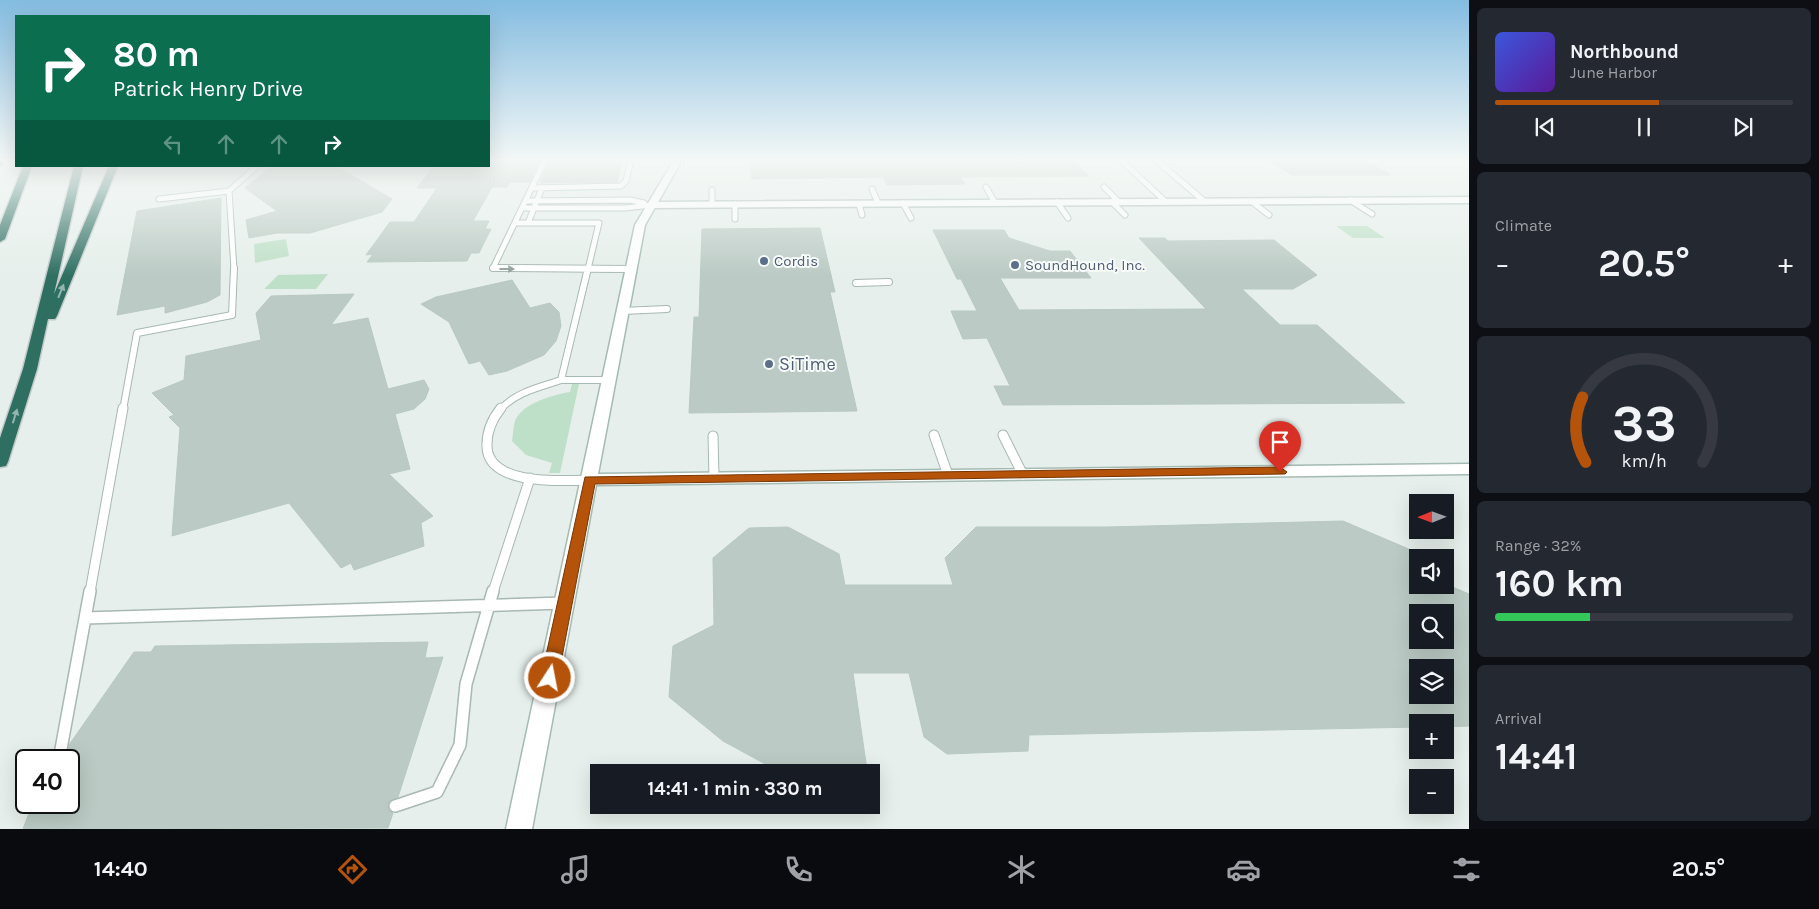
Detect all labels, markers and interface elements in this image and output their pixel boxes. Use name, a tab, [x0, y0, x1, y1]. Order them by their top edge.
text: 80 m	[113, 34, 200, 75]
icon: right	[30, 35, 95, 100]
text: Northbound	[1570, 41, 1679, 63]
text: June Harbor	[1570, 63, 1657, 82]
text: Patrick Henry Drive	[113, 76, 303, 102]
icon: previous	[1531, 113, 1559, 141]
icon: pause	[1630, 113, 1658, 141]
icon: next	[1729, 113, 1757, 141]
icon: left	[159, 130, 187, 158]
icon: ahead	[212, 130, 240, 158]
icon: ahead	[265, 130, 293, 158]
icon: right	[318, 130, 346, 158]
text: Climate	[1495, 216, 1552, 235]
text: 20.5°	[1598, 241, 1690, 286]
text: −	[1495, 247, 1510, 280]
text: +	[1778, 247, 1793, 280]
place label: Cordis	[774, 252, 818, 270]
marker: Cordis	[758, 255, 770, 267]
place label: SoundHound, Inc.	[1025, 256, 1145, 274]
marker: SoundHound, Inc.	[1009, 259, 1021, 271]
one-way arrow	[499, 265, 515, 273]
one-way arrow	[57, 283, 65, 298]
place label: SiTime	[779, 353, 836, 375]
marker: SiTime	[763, 358, 775, 370]
text: 33	[1612, 393, 1676, 454]
one-way arrow	[11, 408, 19, 423]
pin	[1259, 421, 1301, 472]
icon: arrive	[1266, 428, 1294, 456]
text: km/h	[1621, 451, 1667, 472]
north arrow	[1409, 494, 1454, 539]
map controls	[1409, 494, 1454, 814]
text: Range · 32%	[1495, 536, 1581, 555]
button: sound	[1409, 549, 1454, 594]
text: 160 km	[1495, 561, 1624, 606]
button: search	[1409, 604, 1454, 649]
position arrow	[523, 651, 575, 703]
button: layers	[1409, 659, 1454, 704]
text: Arrival	[1495, 709, 1542, 728]
button: +	[1409, 714, 1454, 759]
text: 14:41	[1495, 734, 1578, 779]
speed limit sign: 40	[15, 749, 80, 814]
button: −	[1409, 769, 1454, 814]
text: 14:41 · 1 min · 330 m	[648, 778, 822, 800]
icon: directions	[335, 852, 370, 887]
icon: music	[558, 852, 593, 887]
icon: phone	[781, 852, 816, 887]
icon: climate	[1004, 852, 1039, 887]
icon: car	[1226, 852, 1261, 887]
icon: filters	[1449, 852, 1484, 887]
text: 14:40	[94, 856, 148, 882]
text: 20.5°	[1672, 856, 1725, 882]

